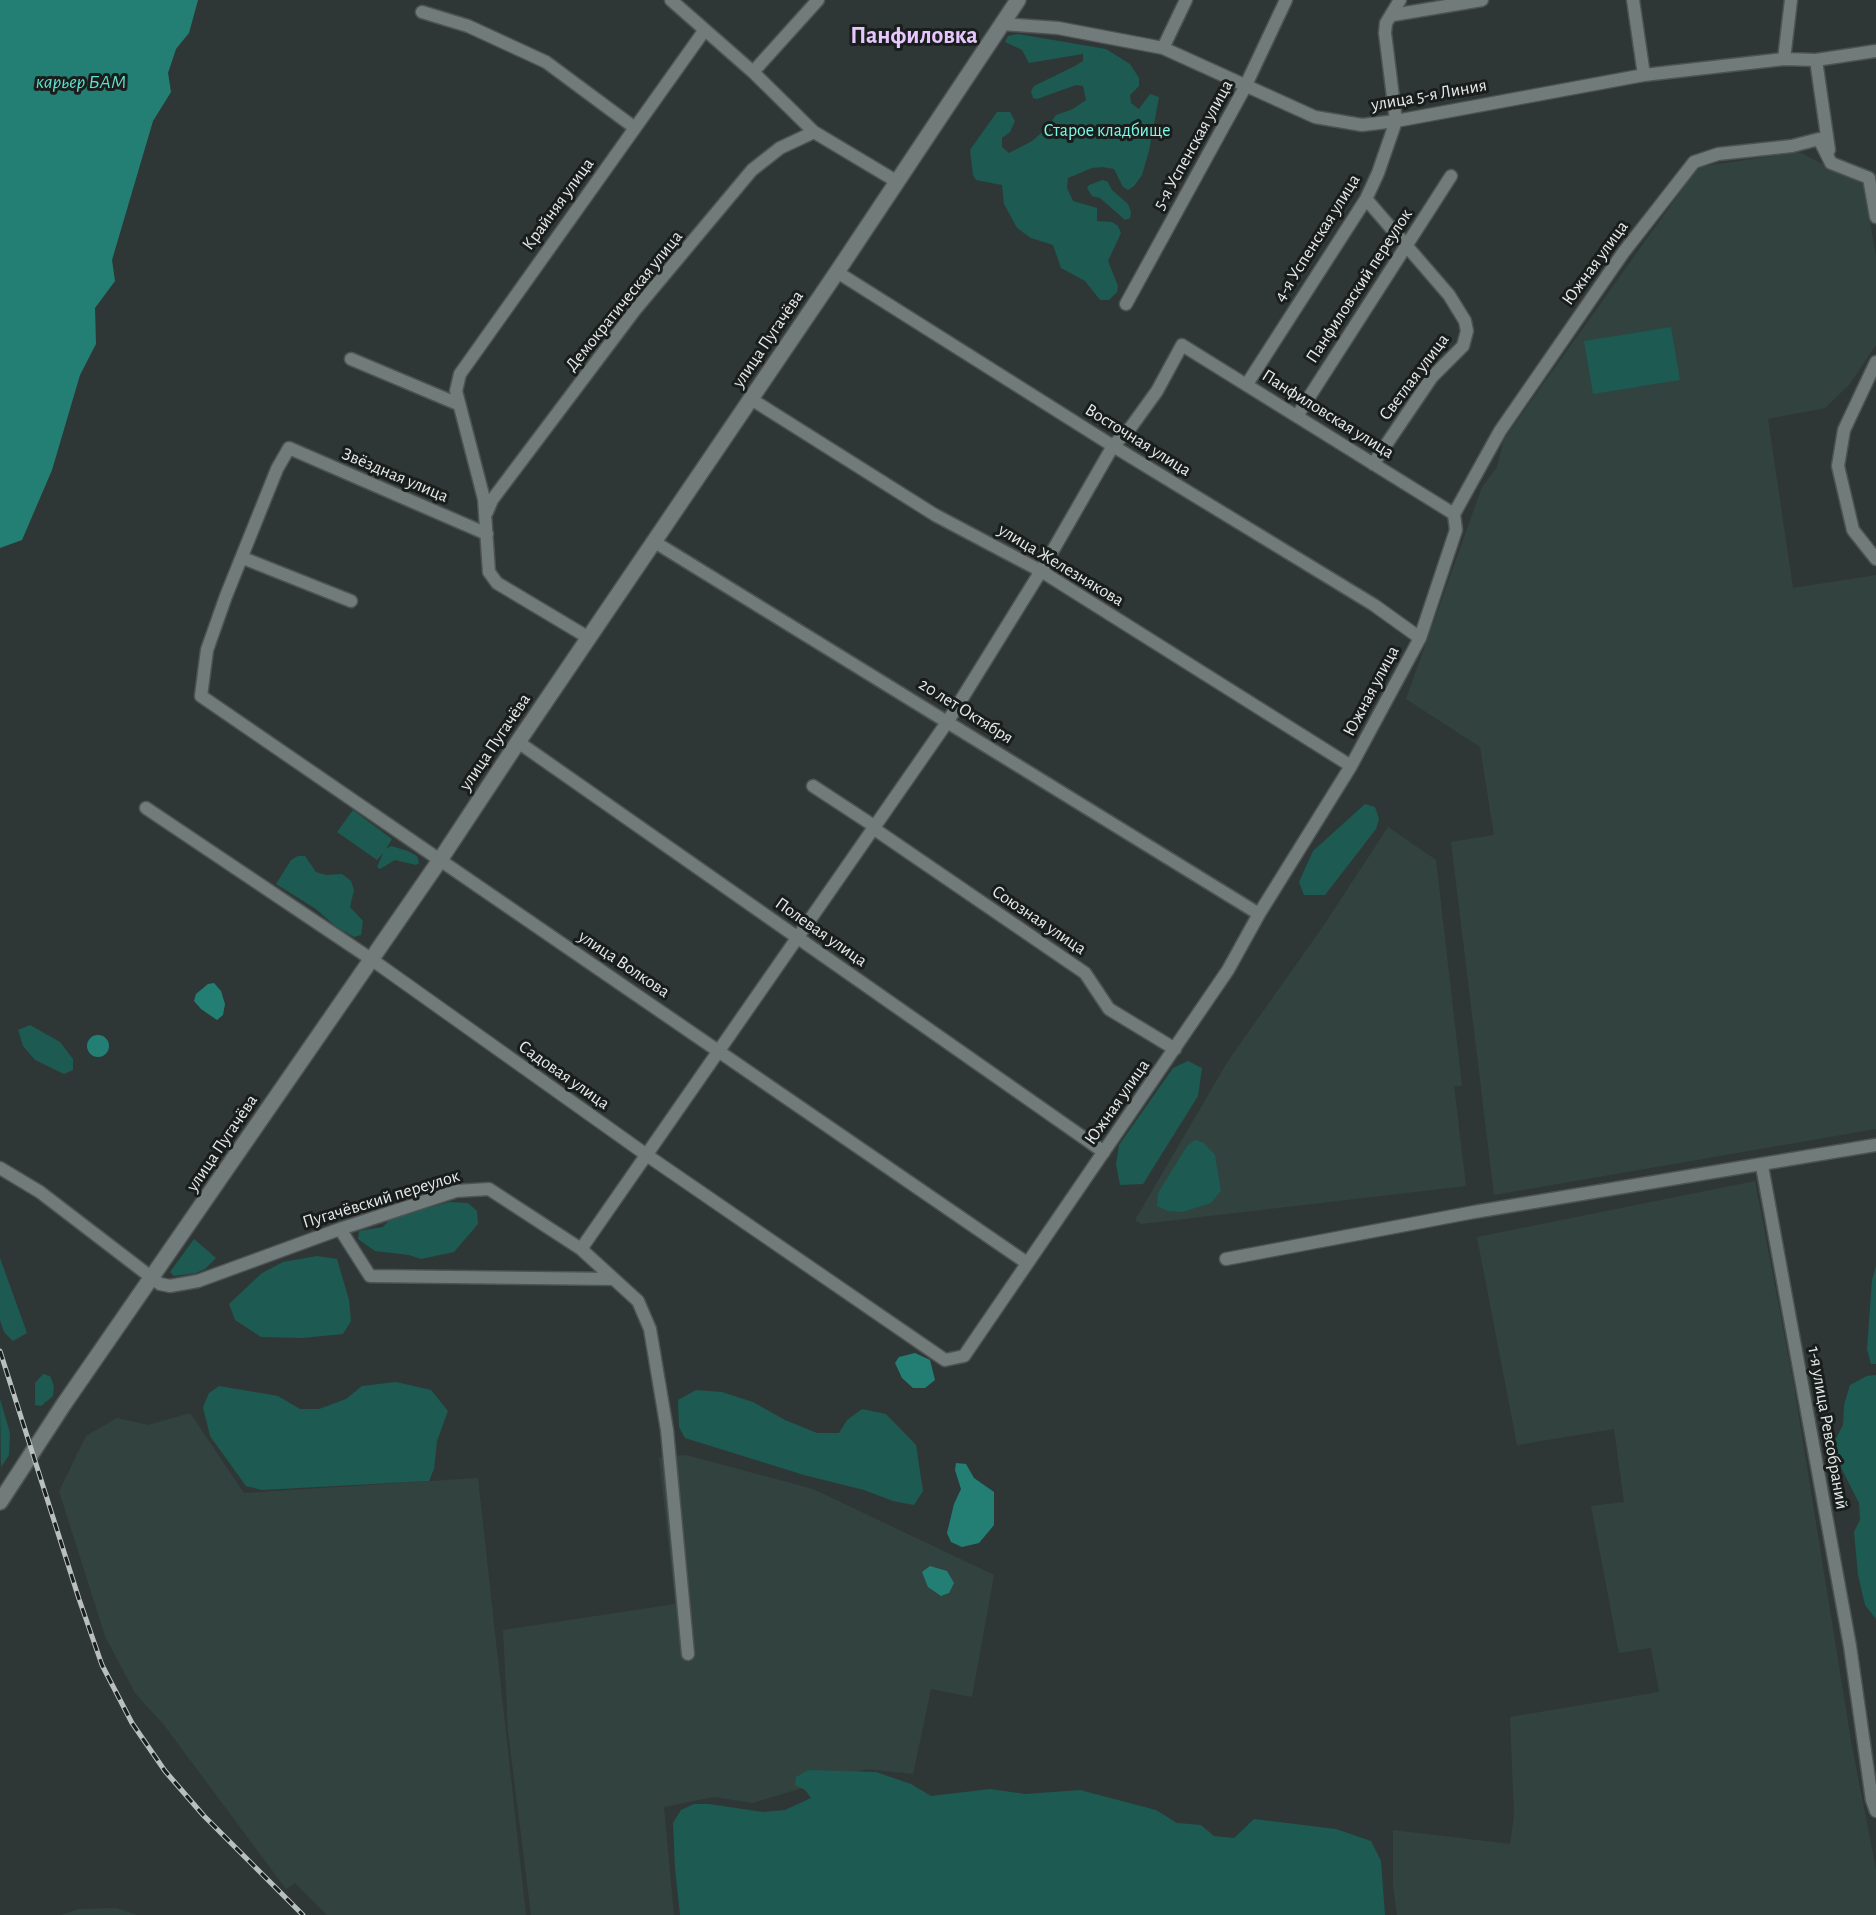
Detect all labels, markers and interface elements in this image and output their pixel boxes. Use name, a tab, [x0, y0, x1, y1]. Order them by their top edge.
district label: Панфиловка	[850, 22, 978, 50]
water label: карьер БАМ	[36, 70, 126, 94]
street label: улица 5-я Линия	[1369, 74, 1489, 116]
street label: 5-я Успенская улица	[1148, 76, 1238, 214]
park label: Старое кладбище	[1044, 120, 1170, 142]
street label: Крайняя улица	[517, 154, 599, 254]
street label: 4-я Успенская улица	[1269, 170, 1365, 306]
street label: Панфиловский переулок	[1301, 205, 1417, 367]
street label: Южная улица	[1557, 216, 1633, 310]
street label: Демократическая улица	[561, 226, 687, 376]
street label: улица Пугачёва	[728, 286, 808, 392]
street label: Светлая улица	[1374, 329, 1454, 425]
street label: Панфиловская улица	[1258, 365, 1398, 463]
street label: Восточная улица	[1081, 399, 1195, 481]
street label: Звёздная улица	[338, 443, 452, 507]
street label: улица Железнякова	[994, 519, 1128, 611]
street label: Южная улица	[1338, 642, 1404, 740]
street label: 20 лет Октября	[915, 673, 1017, 749]
street label: улица Пугачёва	[455, 689, 535, 795]
street label: Союзная улица	[988, 880, 1090, 960]
street label: Полевая улица	[771, 892, 871, 972]
street label: улица Волкова	[574, 926, 674, 1002]
street label: Садовая улица	[514, 1036, 614, 1114]
street label: Южная улица	[1080, 1055, 1154, 1149]
street label: улица Пугачёва	[182, 1090, 262, 1196]
street label: Пугачёвский переулок	[300, 1165, 462, 1233]
street label: 1-я улица Ревсобраний	[1803, 1345, 1853, 1511]

